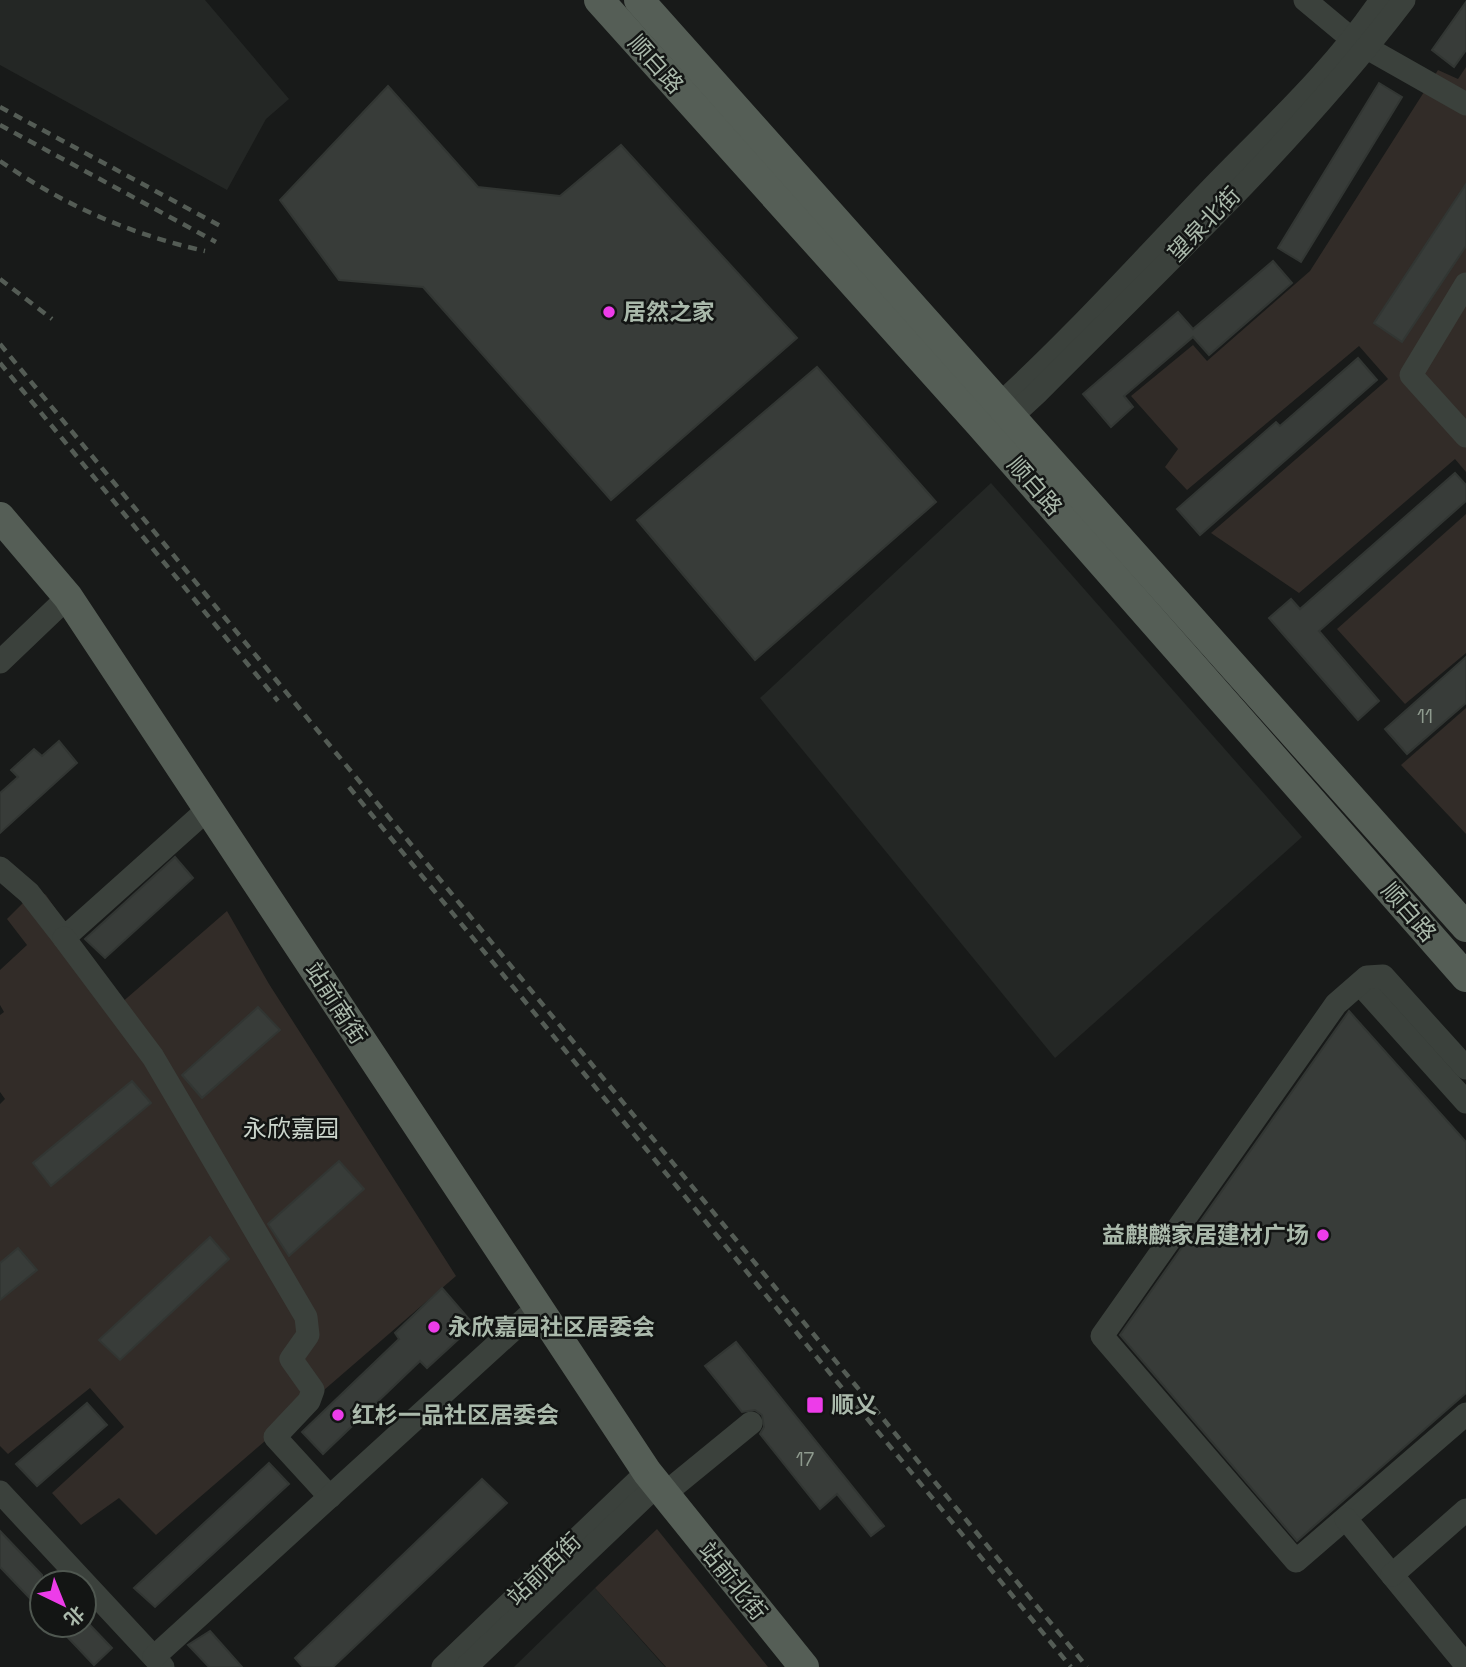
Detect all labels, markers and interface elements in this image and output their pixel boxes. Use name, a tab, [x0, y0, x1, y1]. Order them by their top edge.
street label: 顺白路	[622, 28, 690, 100]
street label: 望泉北街	[1161, 180, 1247, 268]
place label: 居然之家	[623, 297, 715, 327]
marker: 居然之家	[601, 304, 617, 320]
street label: 顺白路	[1001, 450, 1069, 522]
house number: 11	[1417, 704, 1433, 729]
street label: 顺白路	[1375, 876, 1443, 948]
street label: 站前南街	[298, 956, 374, 1050]
district label: 永欣嘉园	[243, 1113, 339, 1144]
place label: 益麒麟家居建材广场	[1102, 1220, 1309, 1250]
marker: 益麒麟家居建材广场	[1315, 1227, 1331, 1243]
place label: 永欣嘉园社区居委会	[448, 1312, 655, 1342]
marker: 永欣嘉园社区居委会	[426, 1319, 442, 1335]
place label: 顺义	[831, 1390, 877, 1420]
marker: 顺义	[805, 1395, 825, 1415]
place label: 红杉一品社区居委会	[352, 1400, 559, 1430]
marker: 红杉一品社区居委会	[330, 1407, 346, 1423]
house number: 17	[796, 1447, 815, 1472]
street label: 站前西街	[500, 1526, 588, 1612]
street label: 站前北街	[692, 1536, 774, 1626]
north arrow	[28, 1569, 98, 1639]
text: 北	[59, 1600, 90, 1632]

